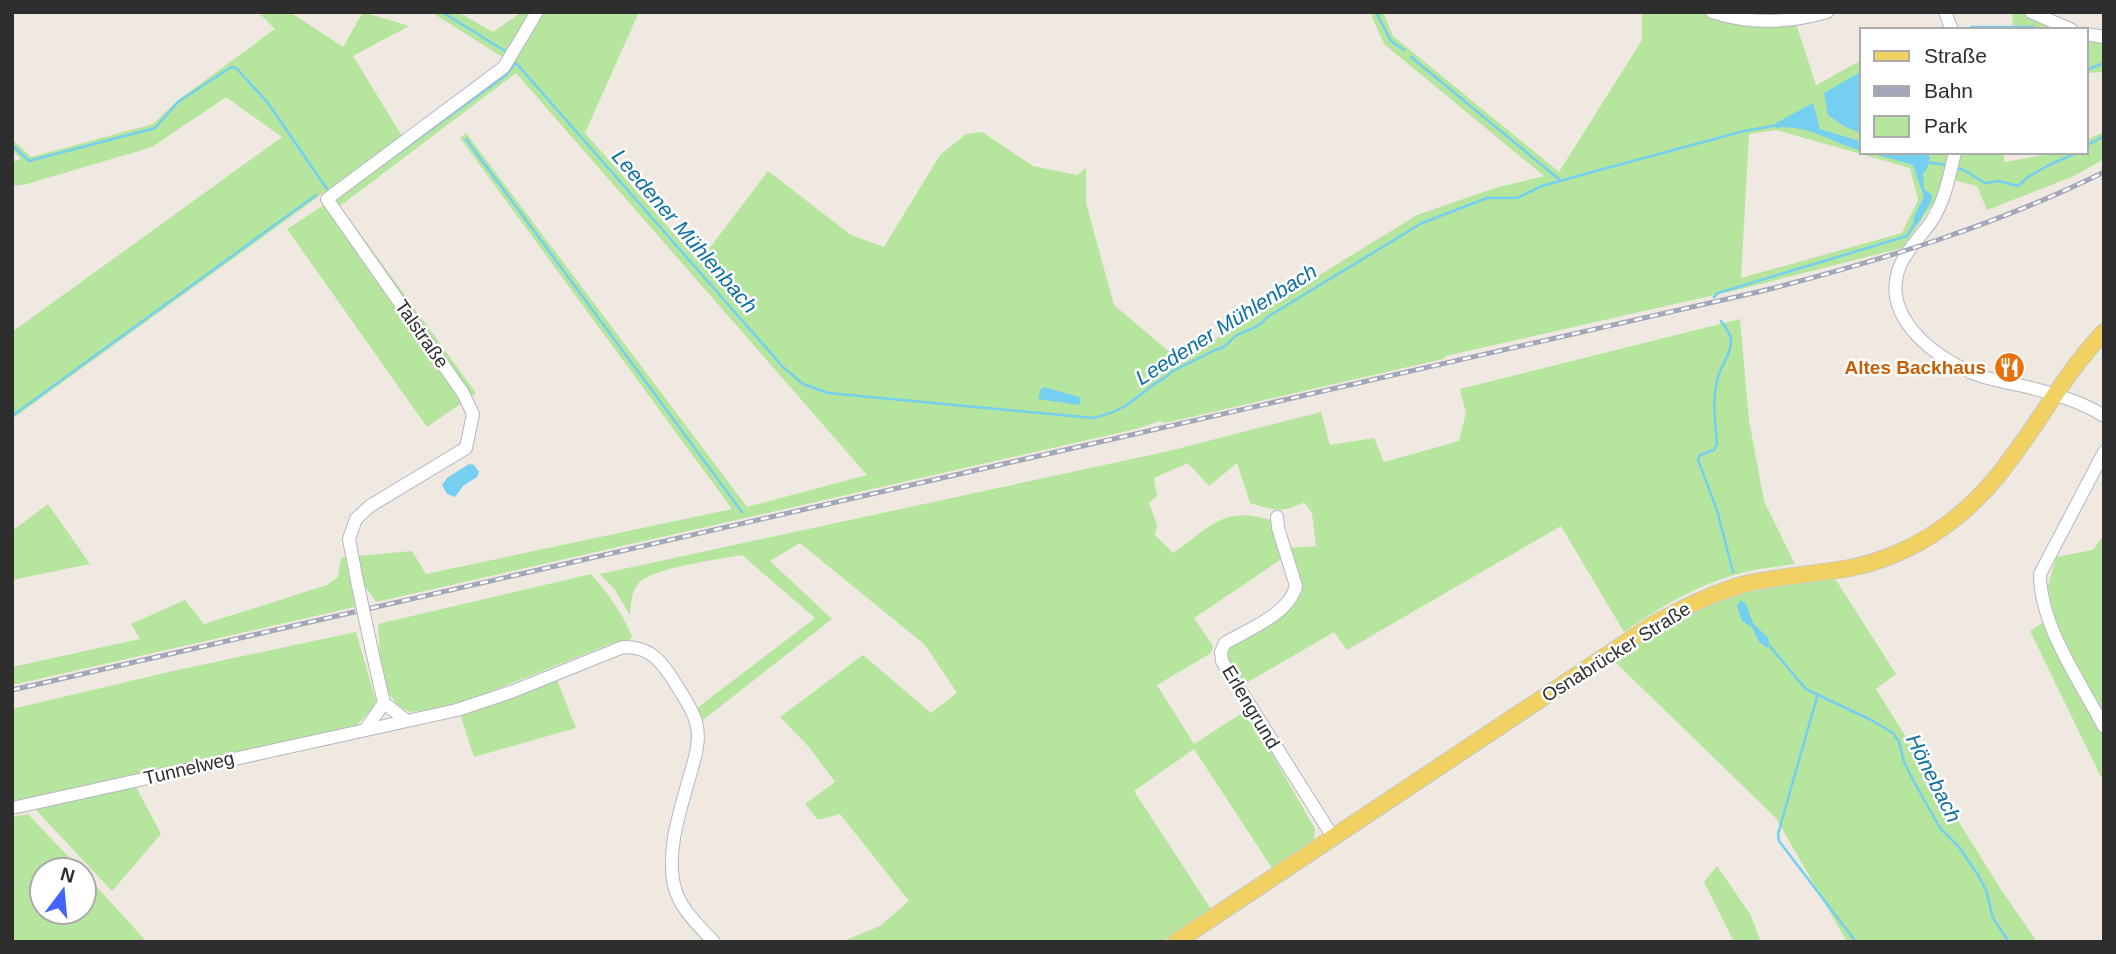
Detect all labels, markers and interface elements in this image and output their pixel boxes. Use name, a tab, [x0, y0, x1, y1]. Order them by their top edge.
legend	[1860, 28, 2088, 154]
text: Straße	[1924, 44, 1987, 67]
text: Bahn	[1924, 79, 1973, 102]
text: Park	[1924, 114, 1968, 137]
water label: Leedener Mühlenbach	[608, 145, 762, 317]
water label: Leedener Mühlenbach	[1131, 259, 1321, 389]
street label: Talstraße	[391, 296, 453, 372]
restaurant icon: Altes Backhaus	[1992, 350, 2026, 384]
place label: Altes Backhaus	[1844, 357, 1986, 378]
street label: Osnabrücker Straße	[1538, 598, 1694, 706]
street label: Erlengrund	[1218, 662, 1284, 752]
water label: Hönebach	[1902, 730, 1966, 826]
street label: Tunnelweg	[142, 747, 236, 789]
north arrow	[28, 856, 98, 926]
text: N	[58, 863, 77, 887]

